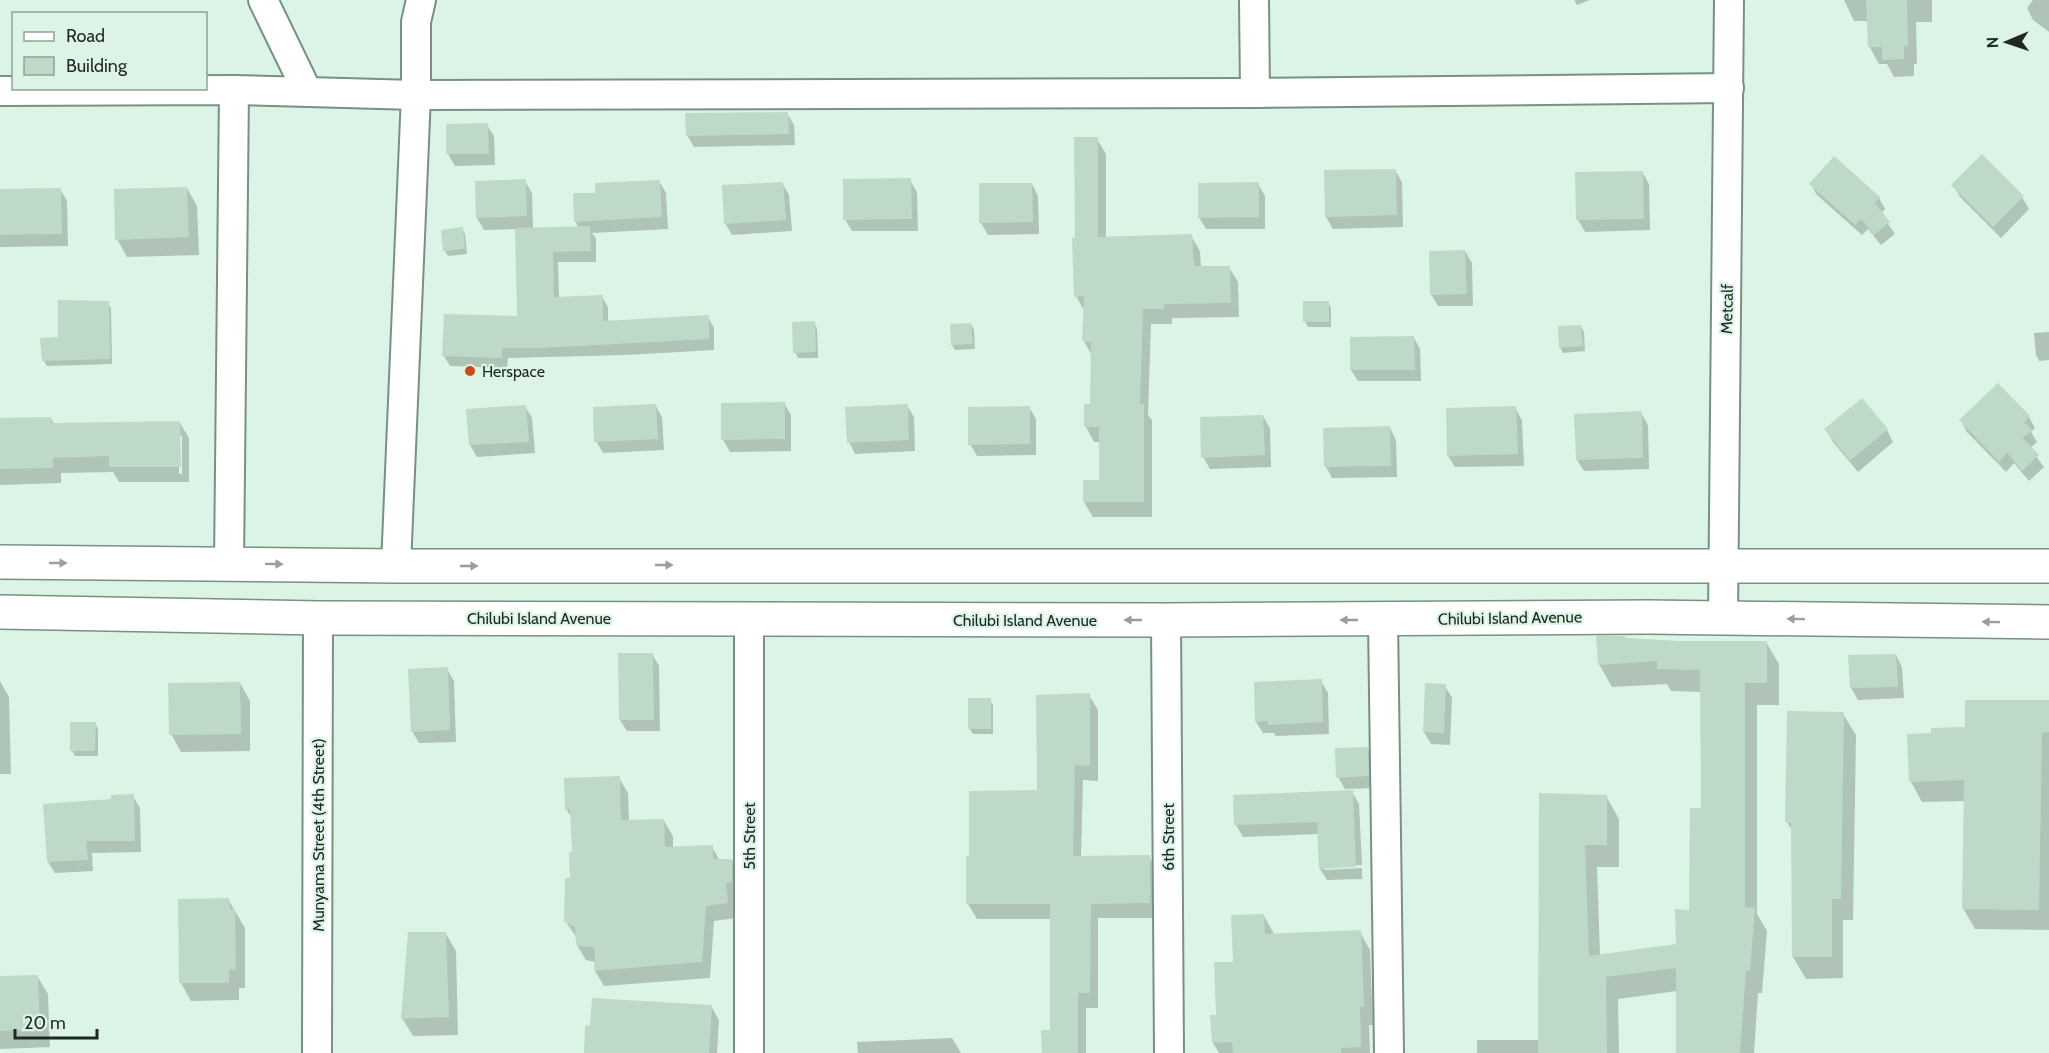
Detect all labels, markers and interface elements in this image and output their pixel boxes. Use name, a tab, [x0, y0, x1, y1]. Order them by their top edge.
legend	[12, 12, 207, 90]
north arrow	[1977, 12, 2037, 72]
text: Road	[66, 25, 105, 47]
text: N	[1983, 37, 2002, 48]
text: Building	[66, 55, 128, 77]
street label: Metcalf	[1717, 283, 1737, 334]
place label: Herspace	[482, 362, 545, 381]
marker: Herspace	[463, 364, 477, 378]
one-way arrow	[49, 558, 68, 568]
one-way arrow	[265, 559, 284, 569]
one-way arrow	[655, 560, 674, 570]
one-way arrow	[460, 561, 479, 571]
street label: Chilubi Island Avenue	[1438, 607, 1582, 629]
street label: Chilubi Island Avenue	[467, 609, 611, 628]
street label: Chilubi Island Avenue	[953, 611, 1097, 630]
one-way arrow	[1786, 614, 1805, 623]
one-way arrow	[1123, 615, 1142, 625]
one-way arrow	[1339, 615, 1358, 625]
one-way arrow	[1981, 617, 2000, 626]
street label: Munyama Street (4th Street)	[309, 738, 328, 932]
street label: 5th Street	[740, 802, 759, 870]
street label: 6th Street	[1159, 802, 1178, 871]
scale bar	[15, 1002, 98, 1040]
text: 20 m	[24, 1012, 66, 1034]

